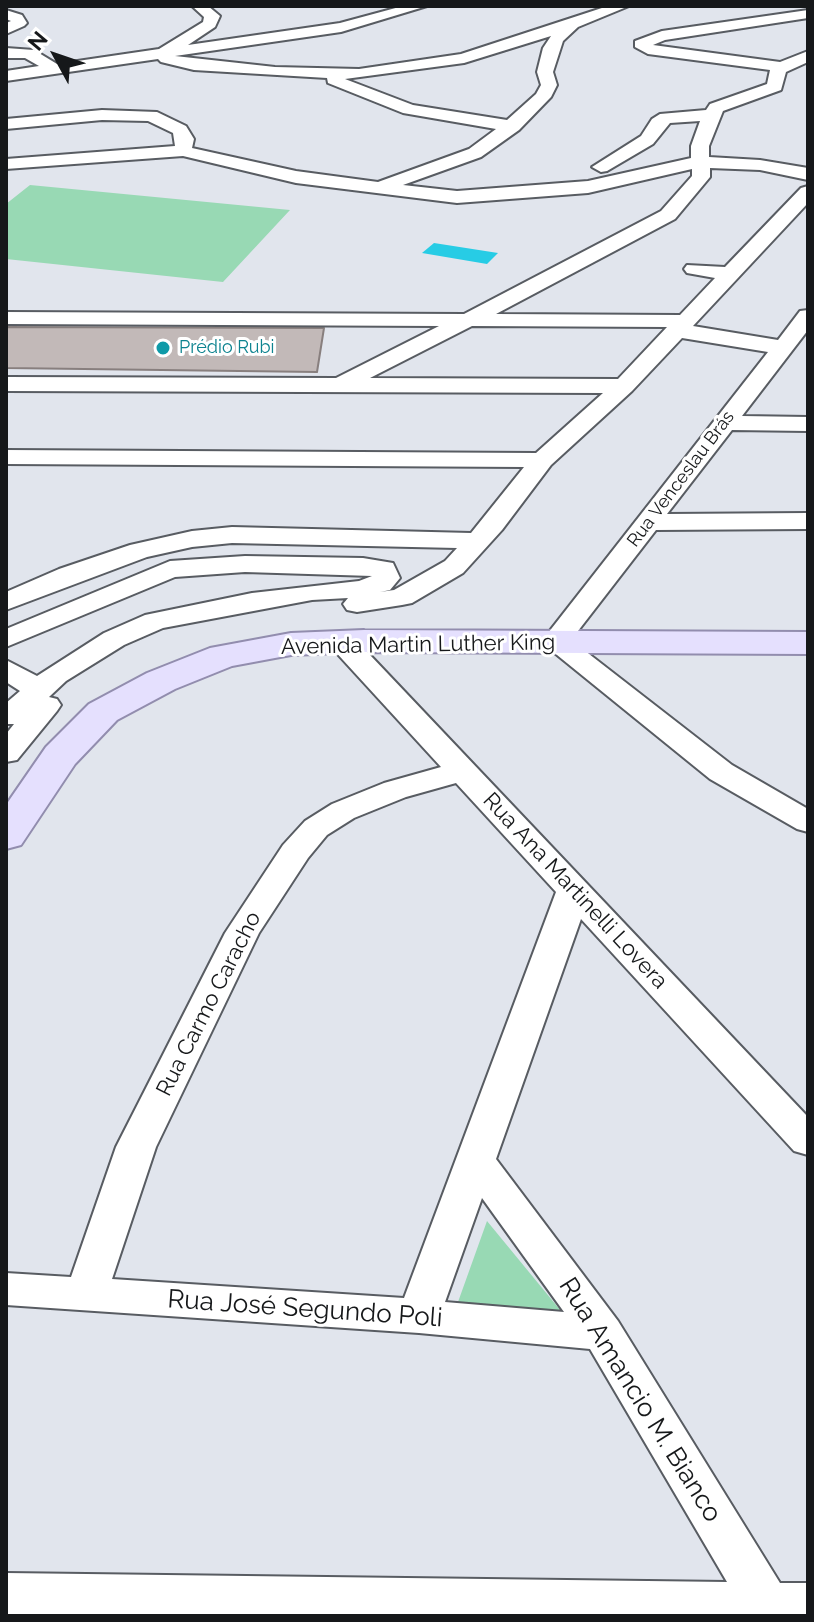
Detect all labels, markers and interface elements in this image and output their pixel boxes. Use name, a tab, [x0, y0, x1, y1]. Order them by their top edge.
north arrow	[16, 16, 96, 96]
text: N	[22, 26, 53, 55]
place label: Prédio Rubi	[179, 337, 275, 359]
marker: Prédio Rubi	[154, 339, 172, 357]
street label: Rua Venceslau Brás	[623, 407, 739, 551]
street label: Avenida Martin Luther King	[281, 629, 555, 661]
street label: Rua Ana Martinelli Lovera	[477, 787, 673, 995]
street label: Rua Carmo Caracho	[151, 907, 267, 1101]
street label: Rua Amancio M. Bianco	[552, 1272, 728, 1528]
street label: Rua José Segundo Poli	[167, 1284, 443, 1334]

